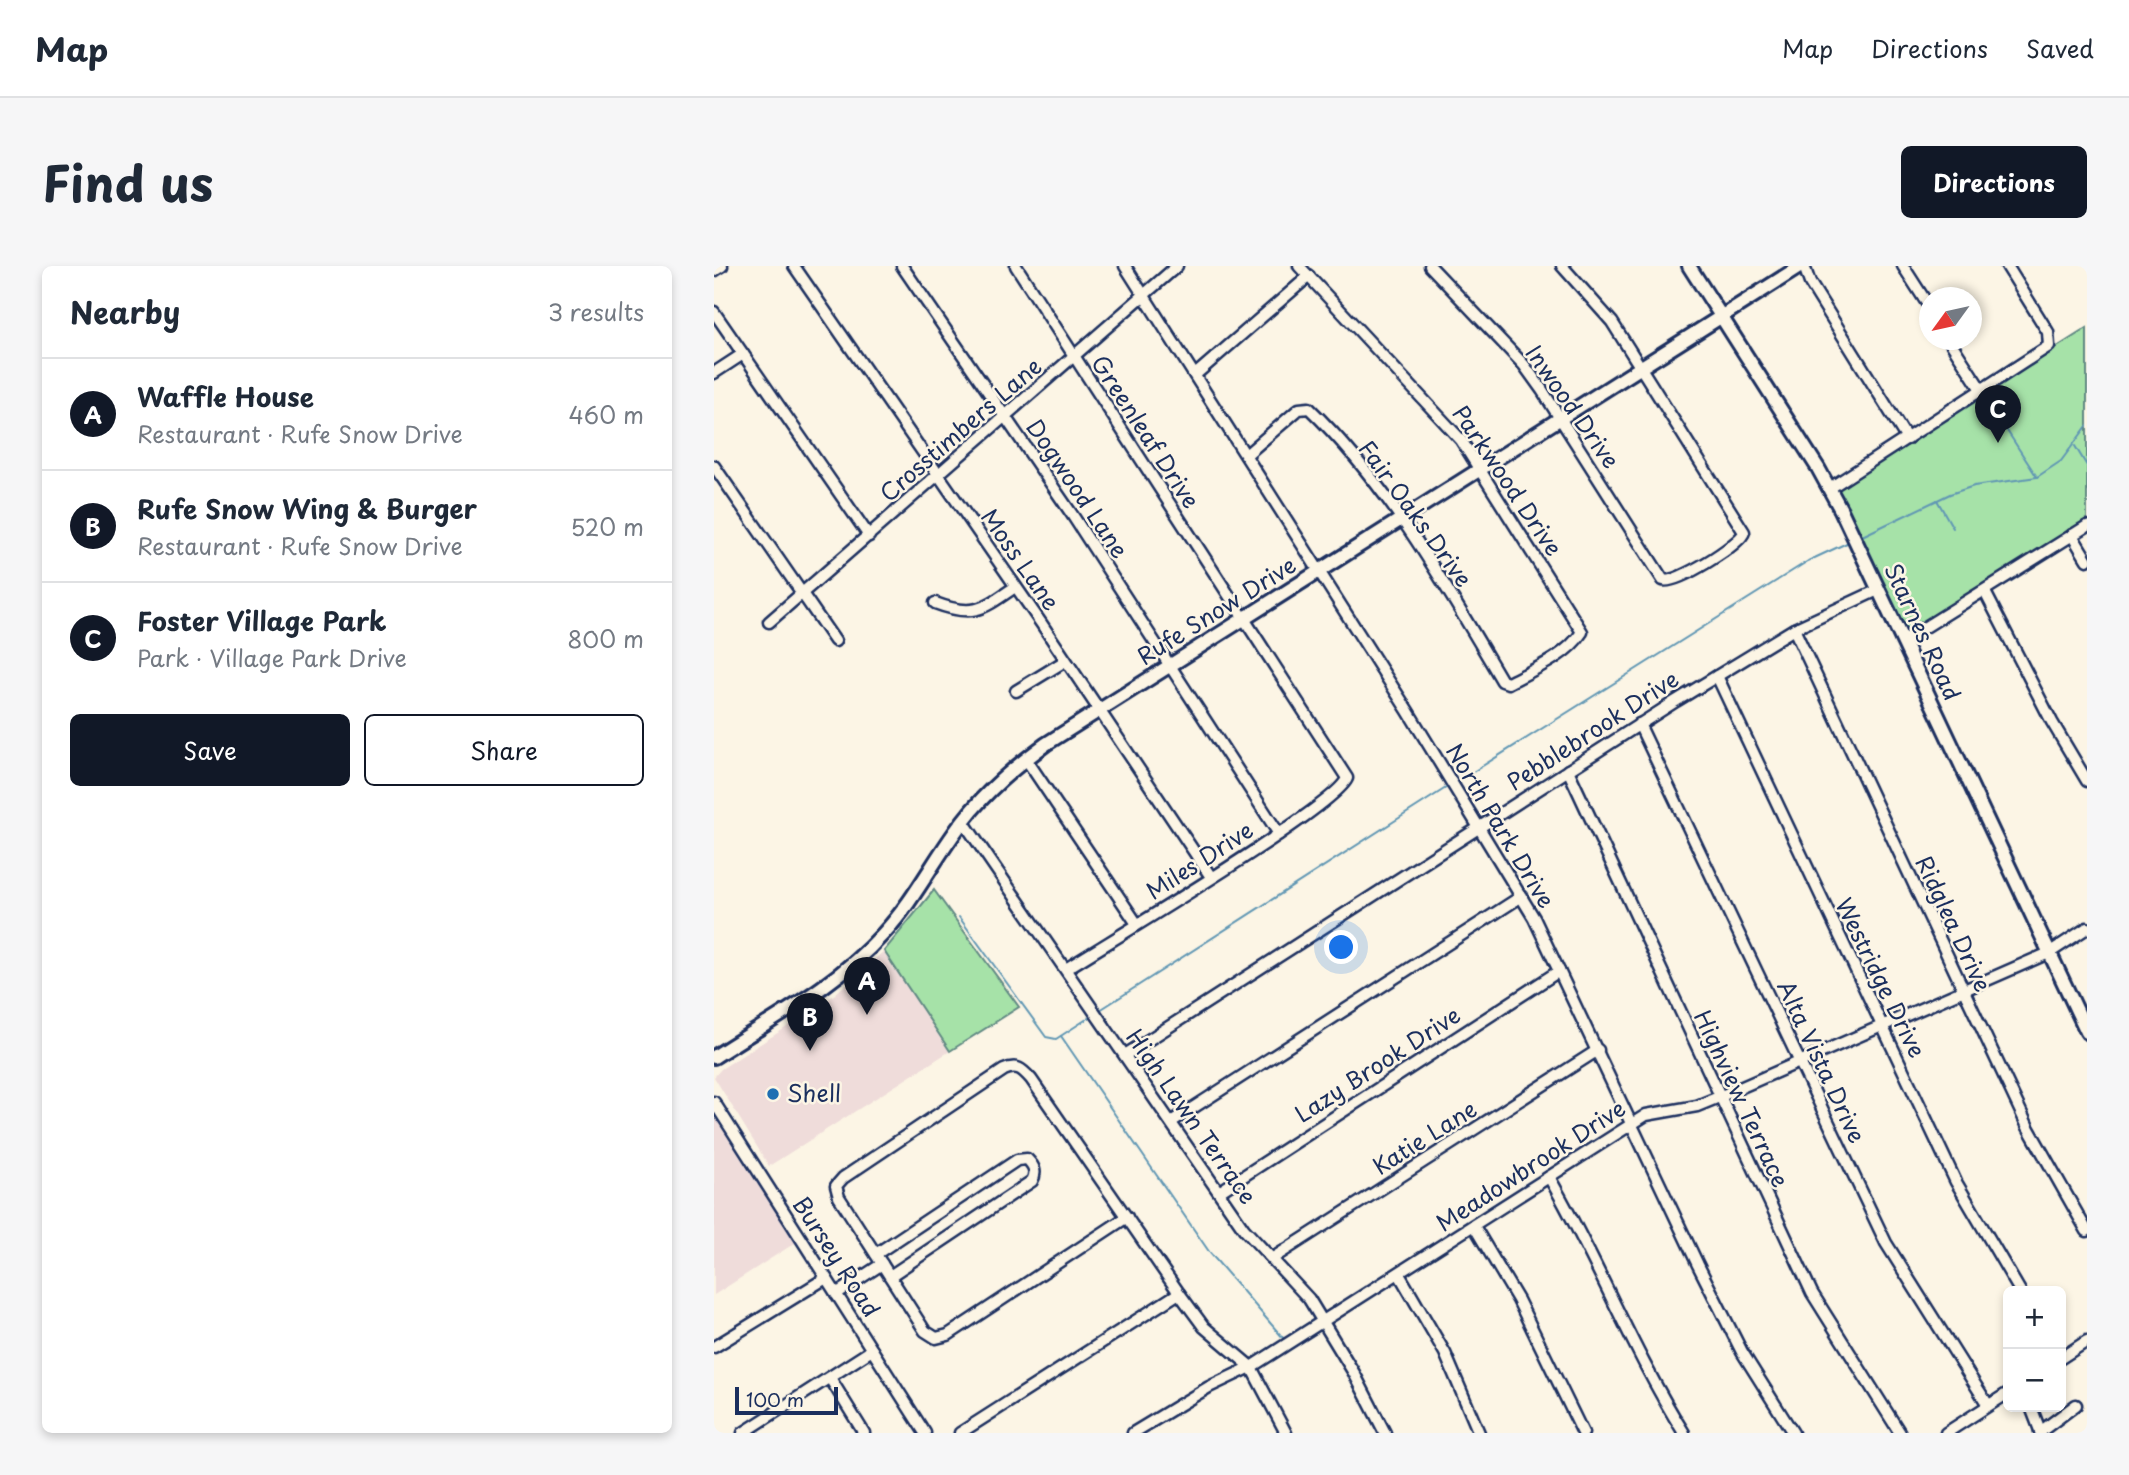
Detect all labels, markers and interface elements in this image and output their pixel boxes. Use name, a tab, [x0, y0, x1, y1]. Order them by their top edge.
text: Map	[35, 23, 108, 73]
text: Map	[1782, 30, 1833, 66]
text: Directions	[1871, 30, 1988, 66]
text: Saved	[2026, 30, 2094, 66]
text: Find us	[42, 145, 213, 219]
button: Directions	[1901, 146, 2087, 218]
north arrow	[1919, 287, 1982, 350]
text: Nearby	[70, 289, 180, 334]
text: 3 results	[548, 294, 644, 329]
street label: Inwood Drive	[1518, 337, 1629, 475]
street label: Greenleaf Drive	[1083, 348, 1209, 515]
street label: Crosstimbers Lane	[871, 349, 1049, 509]
text: Waffle House	[137, 377, 314, 416]
pin: C	[1975, 385, 2021, 443]
text: A	[84, 397, 102, 432]
text: 460 m	[569, 397, 644, 432]
street label: Parkwood Drive	[1445, 398, 1572, 563]
street label: Dogwood Lane	[1019, 411, 1138, 565]
text: Restaurant · Rufe Snow Drive	[137, 416, 463, 451]
street label: Fair Oaks Drive	[1351, 432, 1482, 594]
text: Rufe Snow Wing & Burger	[137, 489, 477, 528]
street label: Moss Lane	[973, 501, 1069, 617]
text: B	[85, 509, 101, 544]
text: 520 m	[571, 509, 644, 544]
text: Restaurant · Rufe Snow Drive	[137, 528, 463, 563]
street label: Rufe Snow Drive	[1130, 547, 1302, 673]
street label: Starnes Road	[1876, 557, 1970, 706]
text: Foster Village Park	[137, 601, 386, 640]
text: C	[84, 621, 102, 656]
text: 800 m	[567, 621, 644, 656]
text: Park · Village Park Drive	[137, 640, 407, 675]
street label: Pebblebrook Drive	[1499, 661, 1685, 798]
button: Save	[70, 714, 350, 786]
button: Share	[364, 714, 644, 786]
street label: North Park Drive	[1438, 736, 1564, 914]
street label: Miles Drive	[1139, 812, 1260, 908]
street label: Ridglea Drive	[1908, 850, 2001, 997]
street label: Westridge Drive	[1827, 891, 1935, 1063]
your location	[1324, 930, 1358, 964]
pin: A	[844, 957, 890, 1015]
street label: Alta Vista Drive	[1769, 974, 1875, 1149]
pin: B	[787, 993, 833, 1051]
street label: Lazy Brook Drive	[1287, 997, 1467, 1131]
street label: Highview Terrace	[1686, 1004, 1799, 1193]
street label: High Lawn Terrace	[1119, 1021, 1266, 1211]
place label: Shell	[787, 1075, 841, 1110]
marker: Shell	[765, 1086, 781, 1102]
street label: Meadowbrook Drive	[1428, 1090, 1632, 1239]
street label: Katie Lane	[1365, 1091, 1483, 1183]
street label: Bursey Road	[785, 1189, 890, 1324]
map controls	[2003, 1286, 2066, 1412]
button: +	[2003, 1286, 2066, 1349]
button: −	[2003, 1349, 2066, 1412]
scale bar	[735, 1384, 838, 1416]
text: 100 m	[746, 1385, 804, 1413]

